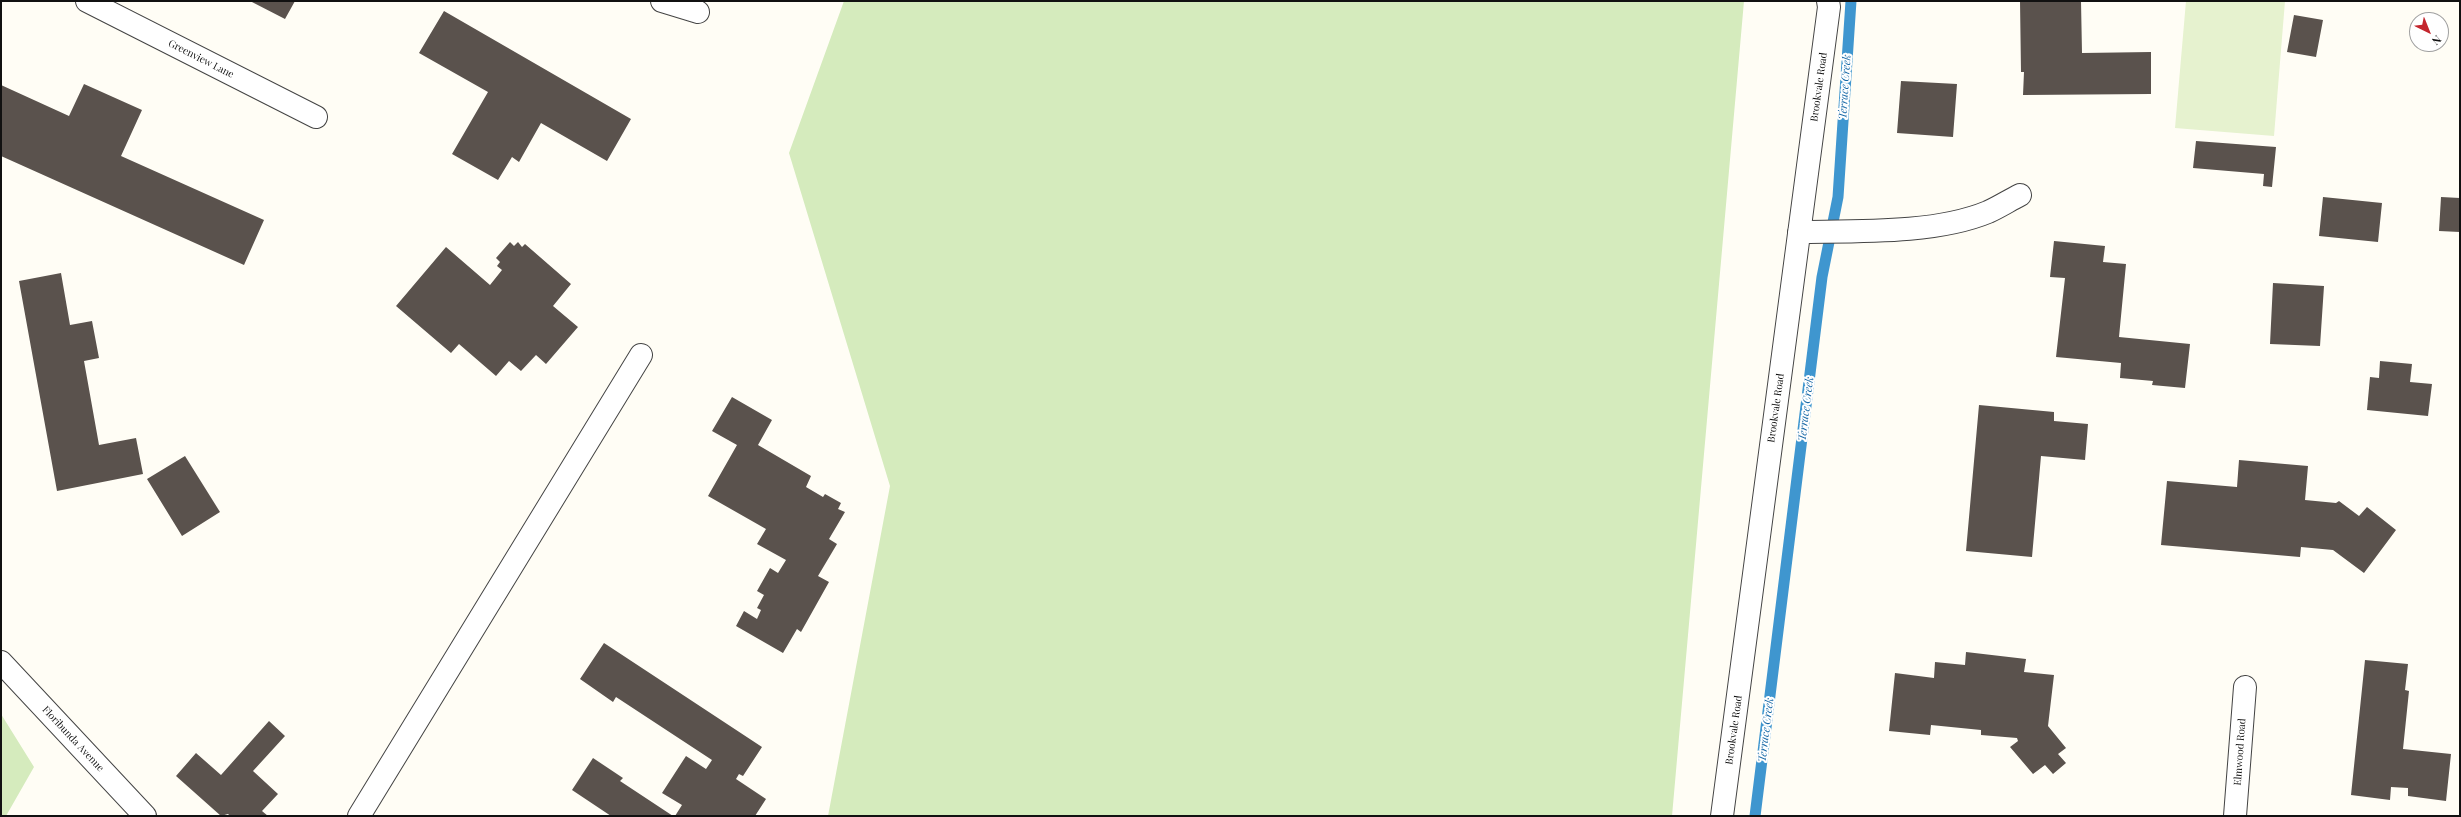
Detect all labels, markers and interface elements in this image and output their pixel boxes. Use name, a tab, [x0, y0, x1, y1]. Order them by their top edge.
north arrow	[2409, 12, 2449, 52]
text: N	[2429, 32, 2445, 49]
street label: Greenview Lane	[166, 37, 236, 81]
street label: Brookvale Road	[1808, 52, 1830, 122]
water label: Terrace Creek	[1836, 54, 1854, 120]
street label: Brookvale Road	[1765, 373, 1787, 443]
water label: Terrace Creek	[1796, 376, 1816, 442]
street label: Brookvale Road	[1723, 695, 1745, 765]
water label: Terrace Creek	[1756, 697, 1776, 763]
street label: Floribunda Avenue	[40, 704, 106, 774]
street label: Elmwood Road	[2232, 718, 2248, 786]

